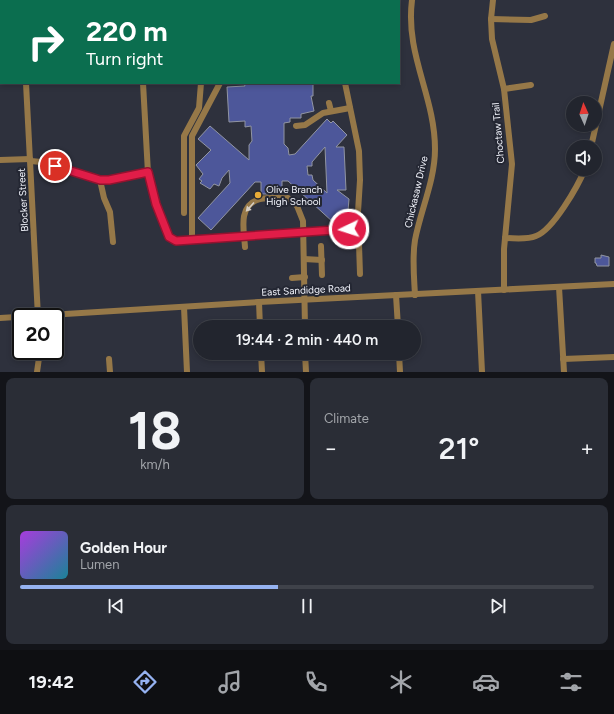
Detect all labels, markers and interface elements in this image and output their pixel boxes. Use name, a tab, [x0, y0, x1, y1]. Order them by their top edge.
text: 220 m	[86, 14, 168, 48]
icon: right	[20, 16, 72, 68]
text: Turn right	[86, 48, 163, 70]
north arrow	[566, 96, 602, 132]
map controls	[566, 96, 602, 176]
street label: Choctaw Trail	[489, 102, 507, 164]
button: sound	[566, 140, 602, 176]
pin	[38, 149, 72, 183]
street label: Chickasaw Drive	[401, 154, 431, 229]
icon: arrive	[44, 155, 66, 177]
street label: Blocker Street	[15, 168, 31, 232]
place label: Olive Branch High School	[266, 183, 323, 208]
marker: Olive Branch High School	[253, 190, 263, 200]
one-way arrow	[245, 202, 254, 212]
position arrow	[328, 208, 370, 250]
street label: East Sandidge Road	[261, 281, 351, 299]
speed limit sign: 20	[12, 308, 64, 360]
text: 19:44 · 2 min · 440 m	[236, 331, 378, 349]
text: 18	[128, 400, 182, 462]
text: Climate	[324, 411, 369, 426]
text: 21°	[439, 430, 479, 467]
text: −	[324, 435, 338, 462]
text: +	[580, 435, 594, 462]
text: km/h	[140, 457, 170, 472]
text: Golden Hour	[80, 539, 167, 557]
text: Lumen	[80, 557, 119, 572]
icon: previous	[105, 595, 127, 617]
icon: pause	[296, 595, 318, 617]
icon: next	[487, 595, 509, 617]
icon: directions	[131, 668, 159, 696]
icon: music	[216, 668, 244, 696]
icon: phone	[302, 668, 330, 696]
icon: climate	[387, 668, 415, 696]
icon: car	[472, 668, 500, 696]
icon: filters	[557, 668, 585, 696]
text: 19:42	[29, 671, 74, 693]

